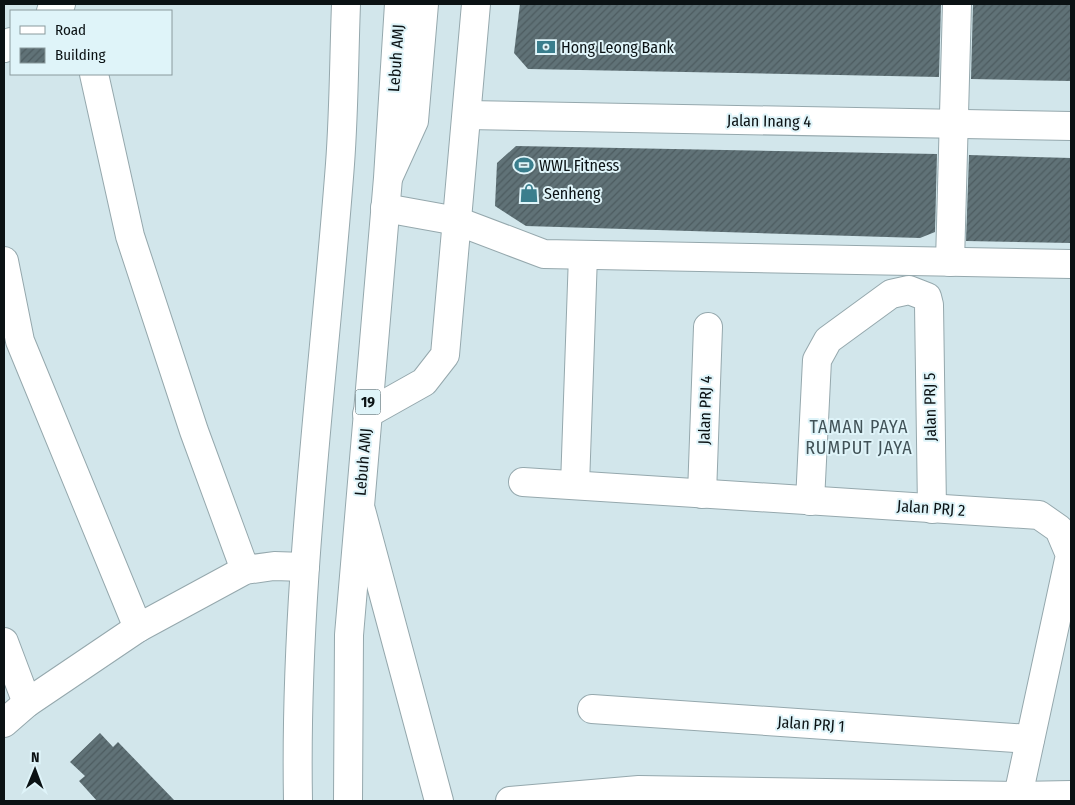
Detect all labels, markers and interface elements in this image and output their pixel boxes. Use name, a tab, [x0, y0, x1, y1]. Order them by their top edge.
legend	[10, 10, 172, 75]
text: Road	[55, 21, 86, 39]
street label: Lebuh AMJ	[384, 24, 408, 92]
bank icon: Hong Leong Bank	[535, 36, 557, 58]
place label: Hong Leong Bank	[561, 38, 675, 57]
text: Building	[55, 46, 106, 64]
street label: Jalan Inang 4	[727, 111, 811, 131]
sports icon: WWL Fitness	[513, 154, 535, 176]
place label: WWL Fitness	[539, 156, 620, 175]
shop icon: Senheng	[518, 182, 540, 204]
place label: Senheng	[544, 184, 601, 203]
street label: Jalan PRJ 5	[920, 373, 940, 441]
street label: Jalan PRJ 4	[694, 375, 716, 445]
road number: 19	[356, 390, 380, 414]
district label: TAMAN PAYA RUMPUT JAYA	[805, 416, 913, 459]
street label: Lebuh AMJ	[351, 427, 375, 497]
street label: Jalan PRJ 2	[896, 496, 966, 520]
street label: Jalan PRJ 1	[777, 712, 845, 736]
north arrow	[10, 745, 60, 795]
text: N	[31, 749, 40, 766]

